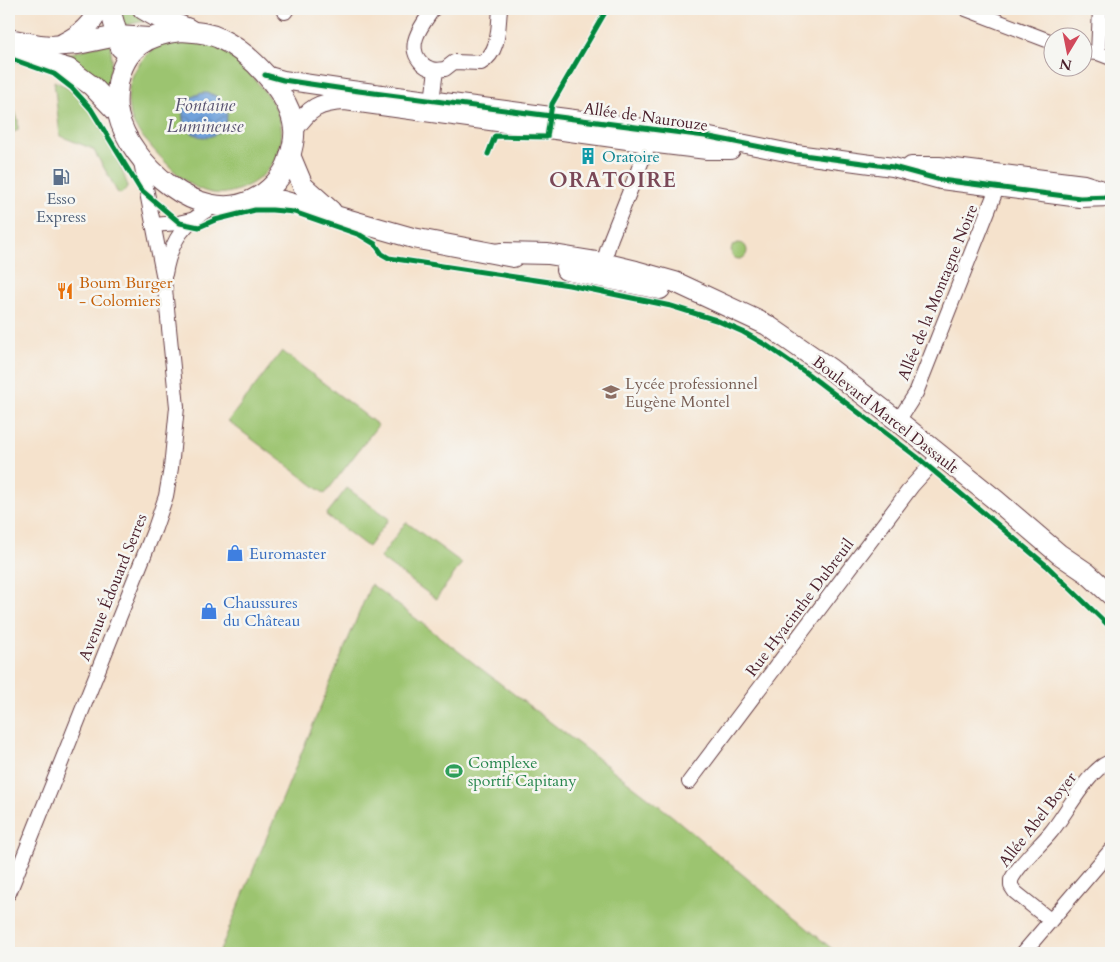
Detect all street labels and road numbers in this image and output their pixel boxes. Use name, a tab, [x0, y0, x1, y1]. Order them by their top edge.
street label: Allée de Naurouze	[582, 97, 710, 137]
street label: Allée de la Montagne Noire	[893, 201, 983, 384]
street label: Boulevard Marcel Dassault	[808, 351, 963, 479]
street label: Avenue Édouard Serres	[73, 510, 153, 664]
street label: Rue Hyacinthe Dubreuil	[741, 534, 859, 681]
street label: Allée Abel Boyer	[994, 767, 1082, 872]

